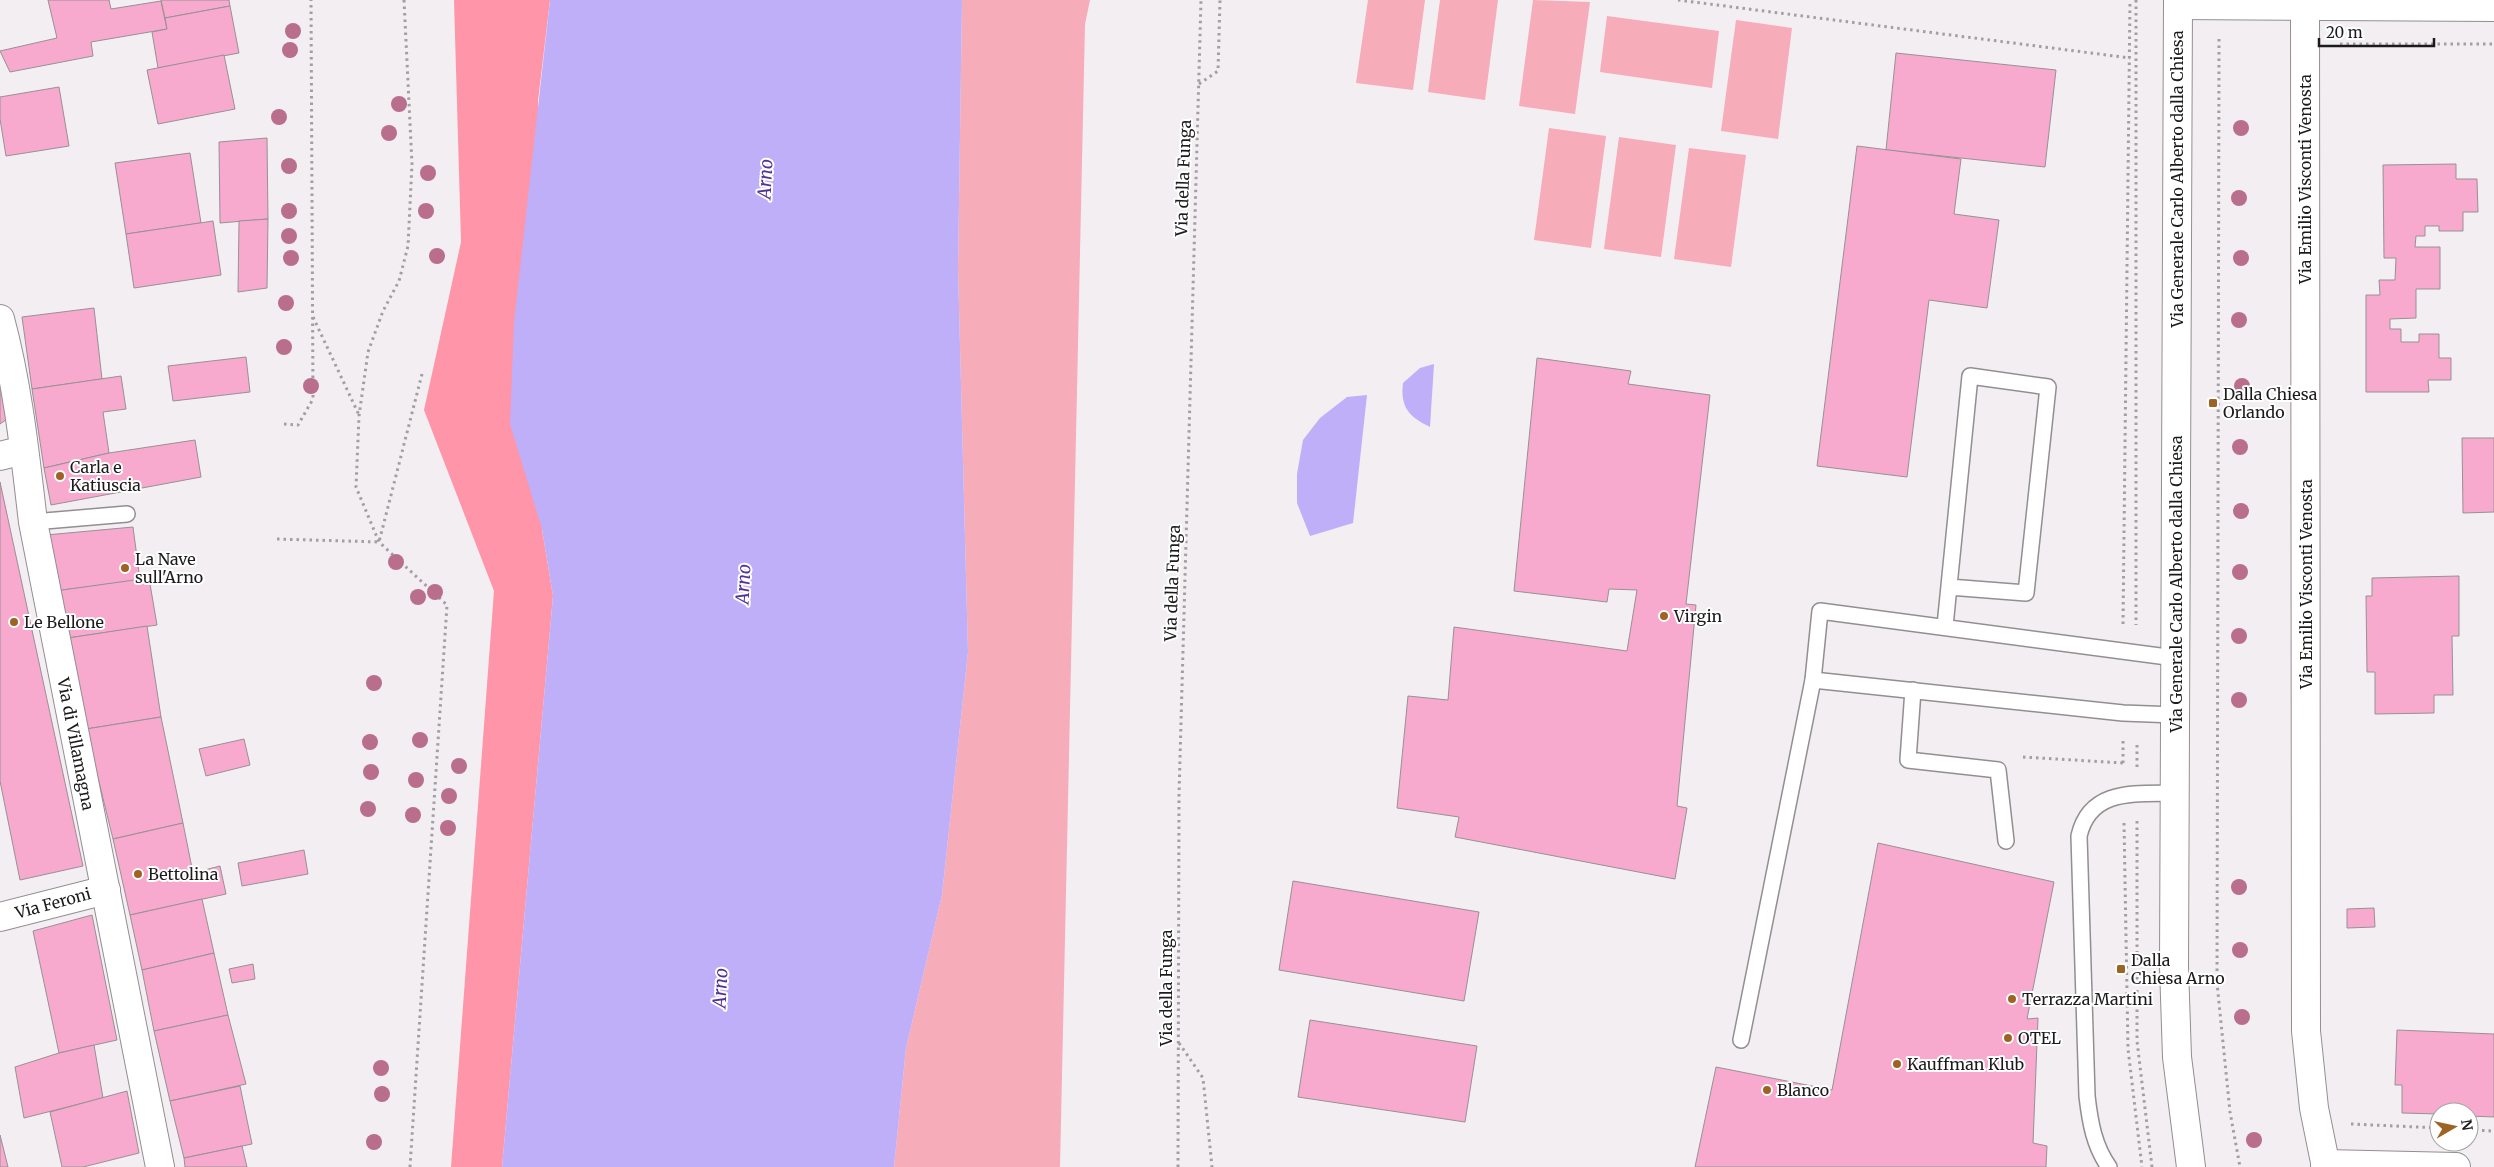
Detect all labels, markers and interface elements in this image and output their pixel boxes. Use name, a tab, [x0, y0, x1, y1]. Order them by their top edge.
scale bar	[2319, 15, 2434, 47]
text: 20 m	[2326, 23, 2363, 42]
street label: Via Generale Carlo Alberto dalla Chiesa	[2167, 30, 2187, 329]
street label: Via Emilio Visconti Venosta	[2295, 74, 2315, 285]
street label: Via della Funga	[1171, 119, 1195, 238]
water label: Arno	[752, 158, 778, 202]
place label: Dalla Chiesa Orlando	[2223, 384, 2318, 422]
marker: Dalla Chiesa Orlando	[2207, 397, 2219, 409]
street label: Via Generale Carlo Alberto dalla Chiesa	[2166, 435, 2186, 734]
place label: Carla e Katiuscia	[70, 457, 141, 495]
marker: Carla e Katiuscia	[54, 470, 66, 482]
street label: Via Emilio Visconti Venosta	[2296, 479, 2316, 690]
street label: Via della Funga	[1160, 524, 1184, 643]
place label: La Nave sull'Arno	[135, 549, 203, 587]
marker: La Nave sull'Arno	[119, 562, 131, 574]
water label: Arno	[730, 563, 756, 607]
place label: Virgin	[1673, 606, 1723, 626]
marker: Virgin	[1658, 610, 1670, 622]
place label: Le Bellone	[24, 612, 104, 632]
marker: Le Bellone	[8, 616, 20, 628]
street label: Via di Villamagna	[53, 675, 99, 812]
place label: Bettolina	[148, 864, 219, 884]
marker: Bettolina	[132, 868, 144, 880]
street label: Via Feroni	[12, 883, 93, 923]
street label: Via della Funga	[1156, 929, 1176, 1047]
place label: Dalla Chiesa Arno	[2131, 950, 2225, 988]
marker: Dalla Chiesa Arno	[2115, 963, 2127, 975]
water label: Arno	[707, 967, 733, 1011]
place label: Terrazza Martini	[2022, 989, 2153, 1009]
marker: Terrazza Martini	[2006, 993, 2018, 1005]
place label: OTEL	[2018, 1028, 2061, 1048]
marker: OTEL	[2002, 1032, 2014, 1044]
place label: Kauffman Klub	[1907, 1054, 2024, 1074]
marker: Kauffman Klub	[1891, 1058, 1903, 1070]
place label: Blanco	[1777, 1080, 1829, 1100]
marker: Blanco	[1761, 1084, 1773, 1096]
north arrow	[2429, 1102, 2479, 1152]
text: N	[2457, 1118, 2477, 1132]

